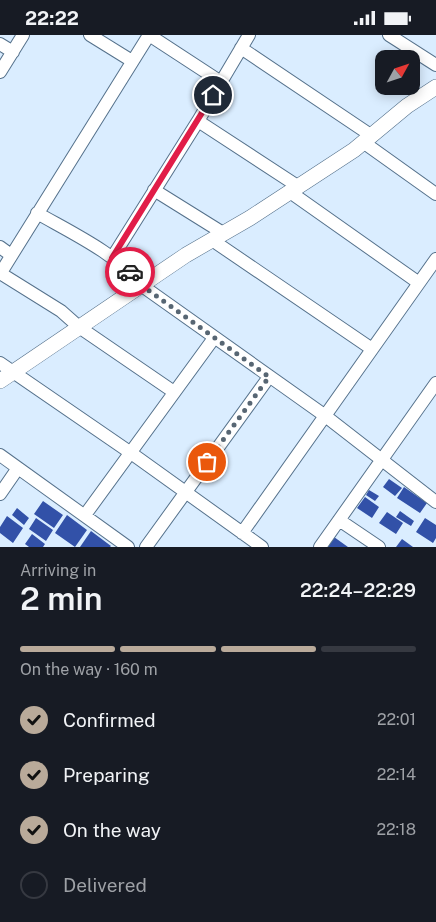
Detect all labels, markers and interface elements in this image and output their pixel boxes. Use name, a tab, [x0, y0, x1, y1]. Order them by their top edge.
text: 22:22	[25, 7, 79, 29]
north arrow	[375, 50, 420, 95]
map controls	[375, 50, 420, 95]
pin	[192, 74, 234, 116]
icon: home	[199, 81, 227, 109]
courier	[105, 247, 155, 297]
icon: car	[116, 258, 144, 286]
pin	[186, 441, 228, 483]
icon: bag	[193, 448, 221, 476]
text: Arriving in	[20, 561, 96, 580]
text: 22:24–22:29	[300, 579, 416, 601]
text: 2 min	[20, 580, 103, 617]
text: On the way · 160 m	[20, 660, 158, 679]
icon: check	[20, 706, 48, 734]
text: Confirmed	[63, 709, 156, 731]
text: 22:01	[377, 710, 416, 729]
icon: check	[20, 761, 48, 789]
text: Preparing	[63, 764, 150, 786]
text: 22:14	[377, 765, 416, 784]
icon: check	[20, 816, 48, 844]
text: On the way	[63, 819, 161, 841]
text: 22:18	[376, 820, 416, 839]
text: Delivered	[63, 874, 147, 896]

